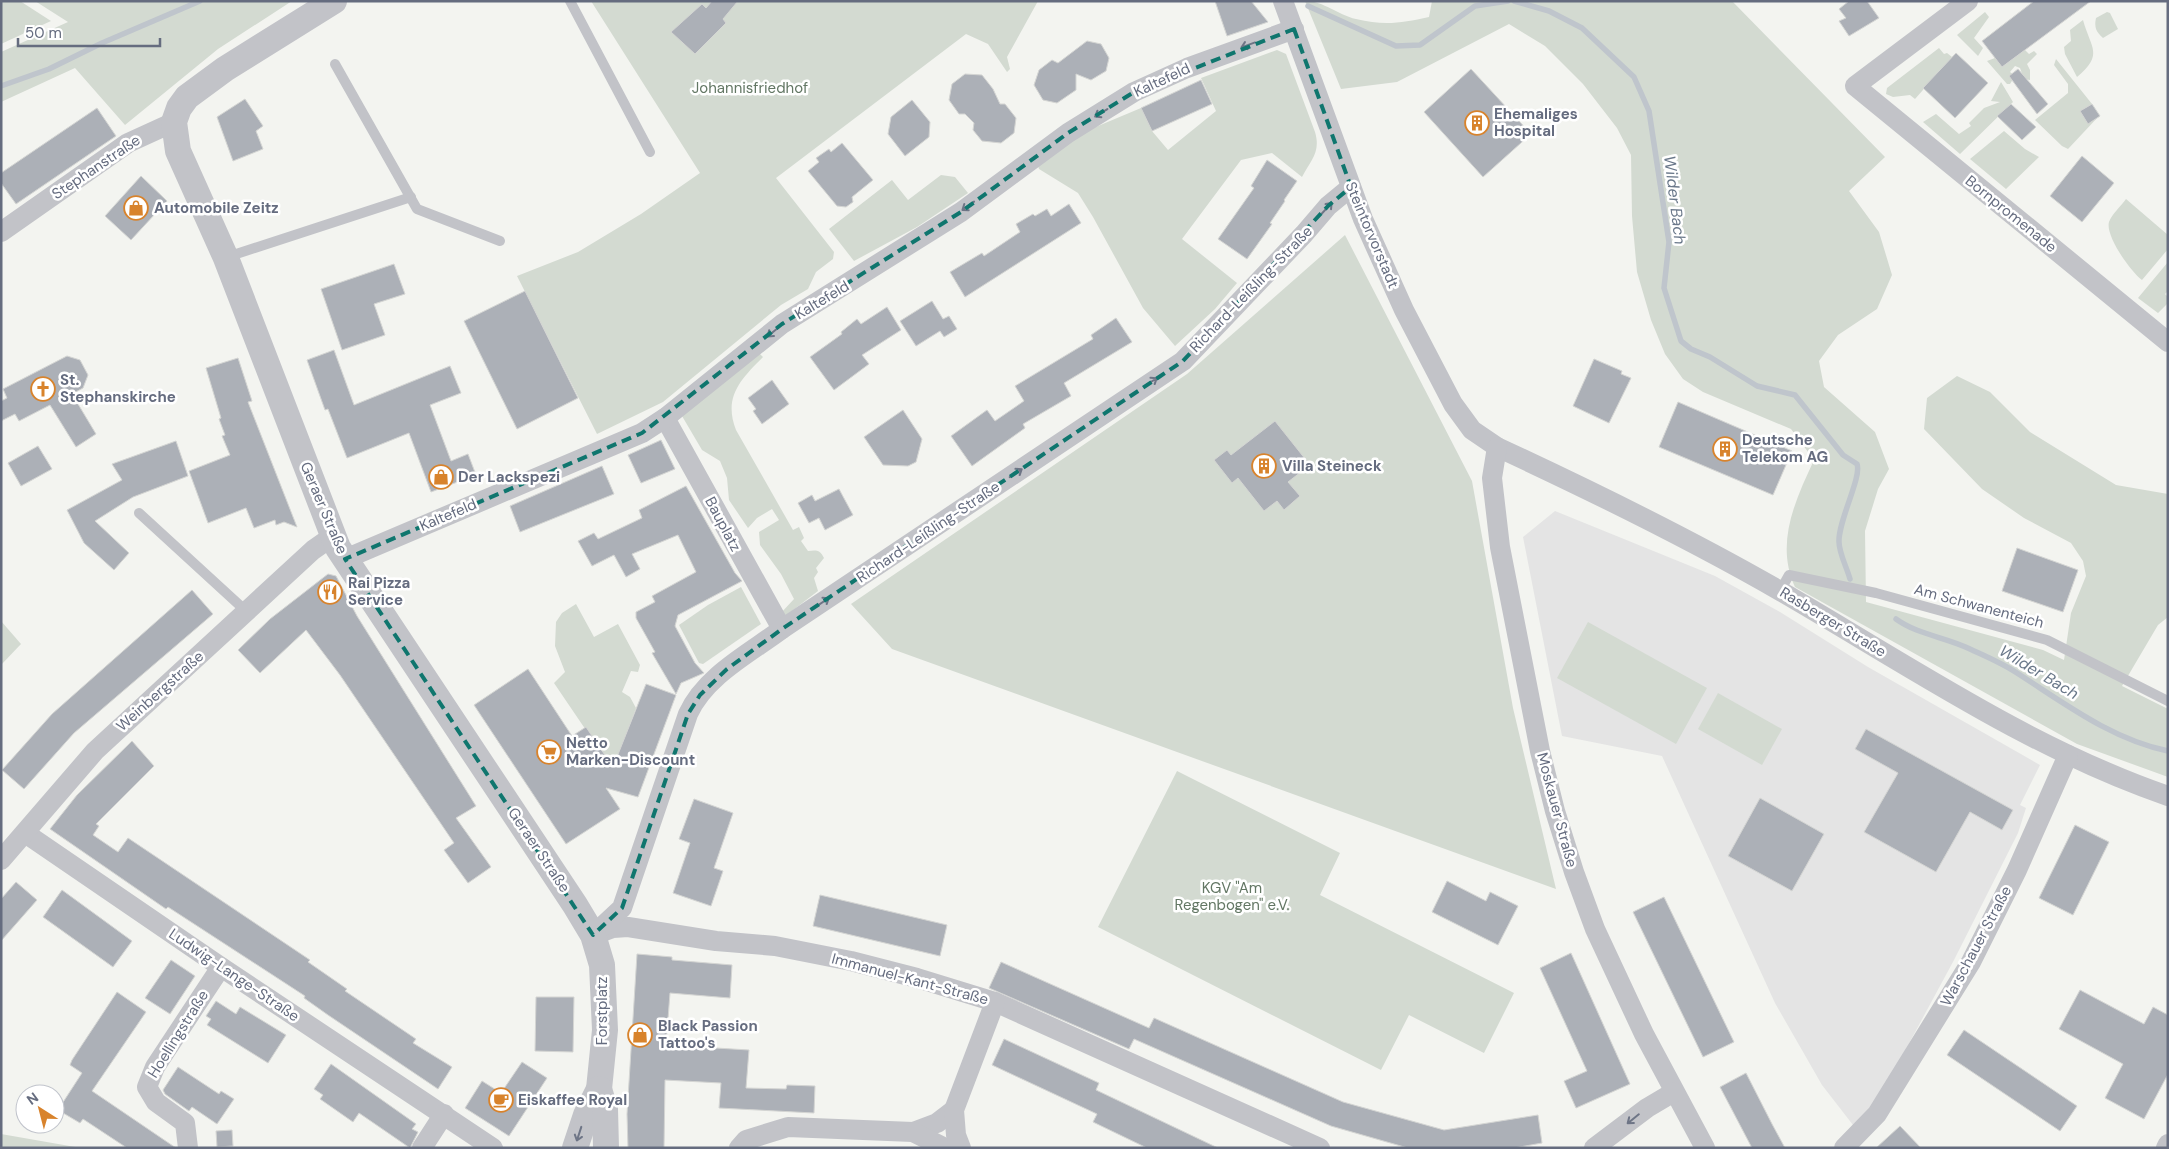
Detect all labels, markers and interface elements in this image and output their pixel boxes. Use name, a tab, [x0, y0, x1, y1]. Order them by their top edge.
scale bar	[18, 15, 160, 47]
text: 50 m	[25, 23, 62, 43]
one-way arrow	[1241, 41, 1256, 51]
street label: Kaltefeld	[1130, 58, 1194, 102]
park label: Johannisfriedhof	[692, 78, 808, 98]
place label: Ehemaliges Hospital	[1494, 104, 1578, 141]
one-way arrow	[1094, 108, 1108, 118]
building icon: Ehemaliges Hospital	[1464, 110, 1490, 136]
street label: Stephanstraße	[48, 130, 144, 204]
water label: Wilder Bach	[1659, 154, 1691, 246]
street label: Bornpromenade	[1961, 171, 2061, 257]
street label: Steintorvorstadt	[1341, 179, 1403, 291]
shop icon: Automobile Zeitz	[123, 195, 149, 221]
place label: Automobile Zeitz	[154, 198, 279, 218]
one-way arrow	[961, 201, 975, 211]
one-way arrow	[1321, 201, 1333, 214]
street label: Richard-Leißling-Straße	[1185, 221, 1317, 357]
street label: Kaltefeld	[791, 276, 853, 324]
one-way arrow	[766, 326, 779, 338]
place label: St. Stephanskirche	[60, 370, 176, 407]
church icon: St. Stephanskirche	[30, 376, 56, 402]
one-way arrow	[1144, 377, 1158, 387]
place label: Deutsche Telekom AG	[1742, 430, 1828, 467]
building icon: Deutsche Telekom AG	[1712, 436, 1738, 462]
building icon: Villa Steineck	[1251, 453, 1277, 479]
place label: Villa Steineck	[1282, 456, 1382, 476]
street label: Geraer Straße	[296, 459, 352, 557]
shop icon: Der Lackspezi	[428, 464, 454, 490]
place label: Der Lackspezi	[458, 467, 560, 487]
one-way arrow	[1009, 468, 1023, 478]
street label: Richard-Leißling-Straße	[852, 477, 1004, 587]
street label: Bauplatz	[700, 493, 746, 555]
street label: Kaltefeld	[416, 494, 480, 536]
place label: Rai Pizza Service	[348, 573, 410, 610]
restaurant icon: Rai Pizza Service	[317, 579, 343, 605]
street label: Am Schwanenteich	[1912, 579, 2046, 633]
street label: Rasberger Straße	[1776, 582, 1890, 662]
one-way arrow	[816, 597, 830, 607]
water label: Wilder Bach	[1995, 640, 2083, 704]
street label: Weinbergstraße	[112, 646, 208, 736]
place label: Netto Marken-Discount	[566, 733, 695, 770]
supermarket icon: Netto Marken-Discount	[536, 739, 562, 765]
street label: Moskauer Straße	[1532, 750, 1582, 870]
street label: Geraer Straße	[503, 804, 575, 896]
park label: KGV "Am Regenbogen" e.V.	[1174, 878, 1290, 915]
street label: Warschauer Straße	[1936, 882, 2016, 1010]
street label: Ludwig-Lange-Straße	[165, 924, 303, 1026]
street label: Immanuel-Kant-Straße	[830, 948, 990, 1010]
street label: Forstplatz	[592, 977, 612, 1045]
street label: Hoellingstraße	[143, 986, 213, 1082]
place label: Black Passion Tattoo's	[658, 1016, 758, 1053]
shop icon: Black Passion Tattoo's	[627, 1022, 653, 1048]
north arrow	[15, 1084, 65, 1134]
cafe icon: Eiskaffee Royal	[488, 1087, 514, 1113]
text: N	[23, 1088, 42, 1109]
place label: Eiskaffee Royal	[518, 1090, 627, 1110]
one-way arrow	[1627, 1113, 1640, 1124]
one-way arrow	[574, 1126, 583, 1141]

